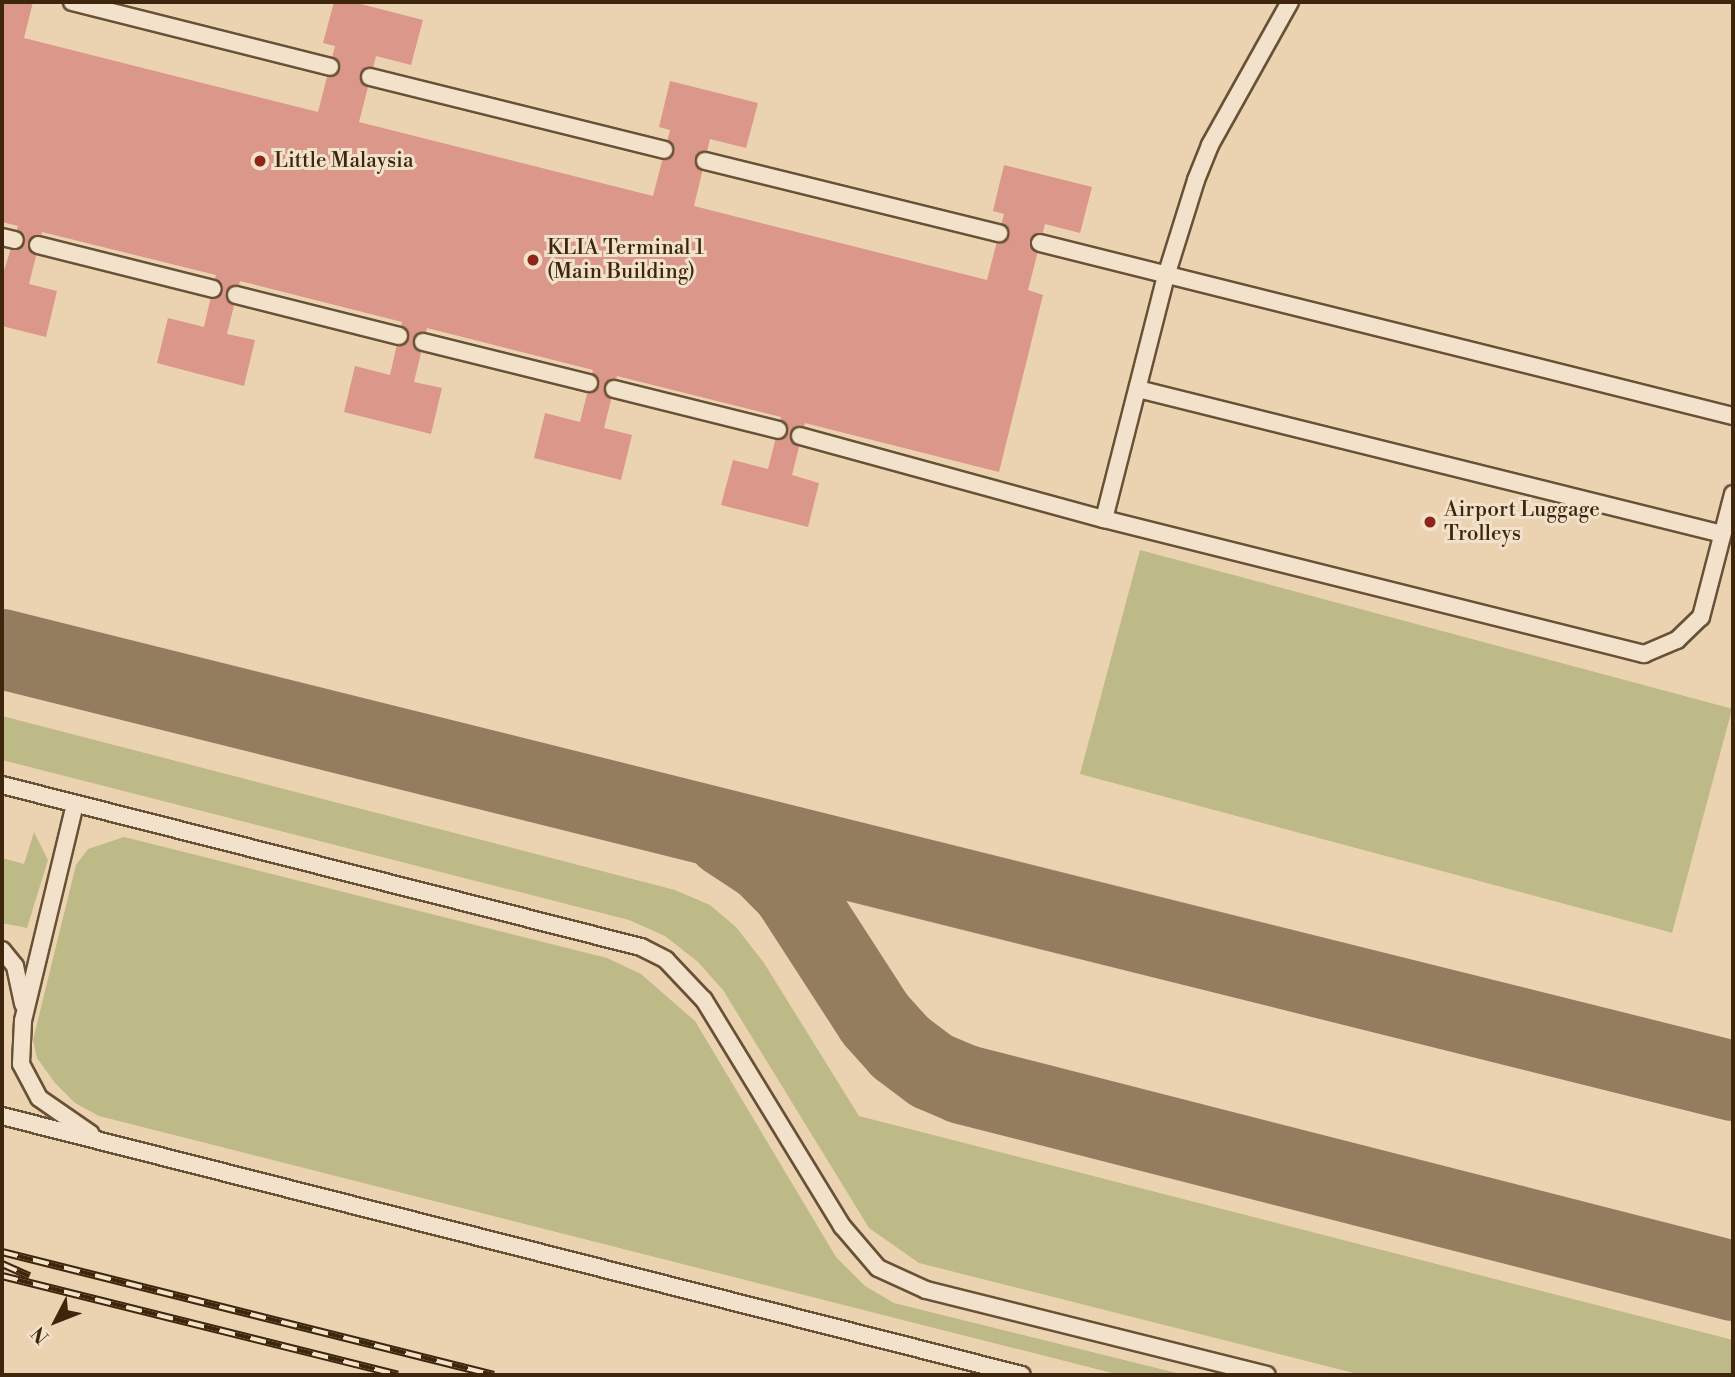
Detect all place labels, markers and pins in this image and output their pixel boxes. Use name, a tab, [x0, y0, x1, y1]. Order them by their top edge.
place label: Little Malaysia	[274, 148, 414, 174]
marker: Little Malaysia	[252, 153, 268, 169]
place label: KLIA Terminal 1 (Main Building)	[547, 235, 704, 285]
marker: KLIA Terminal 1 (Main Building)	[525, 252, 541, 268]
place label: Airport Luggage Trolleys	[1444, 497, 1600, 547]
marker: Airport Luggage Trolleys	[1422, 514, 1438, 530]

